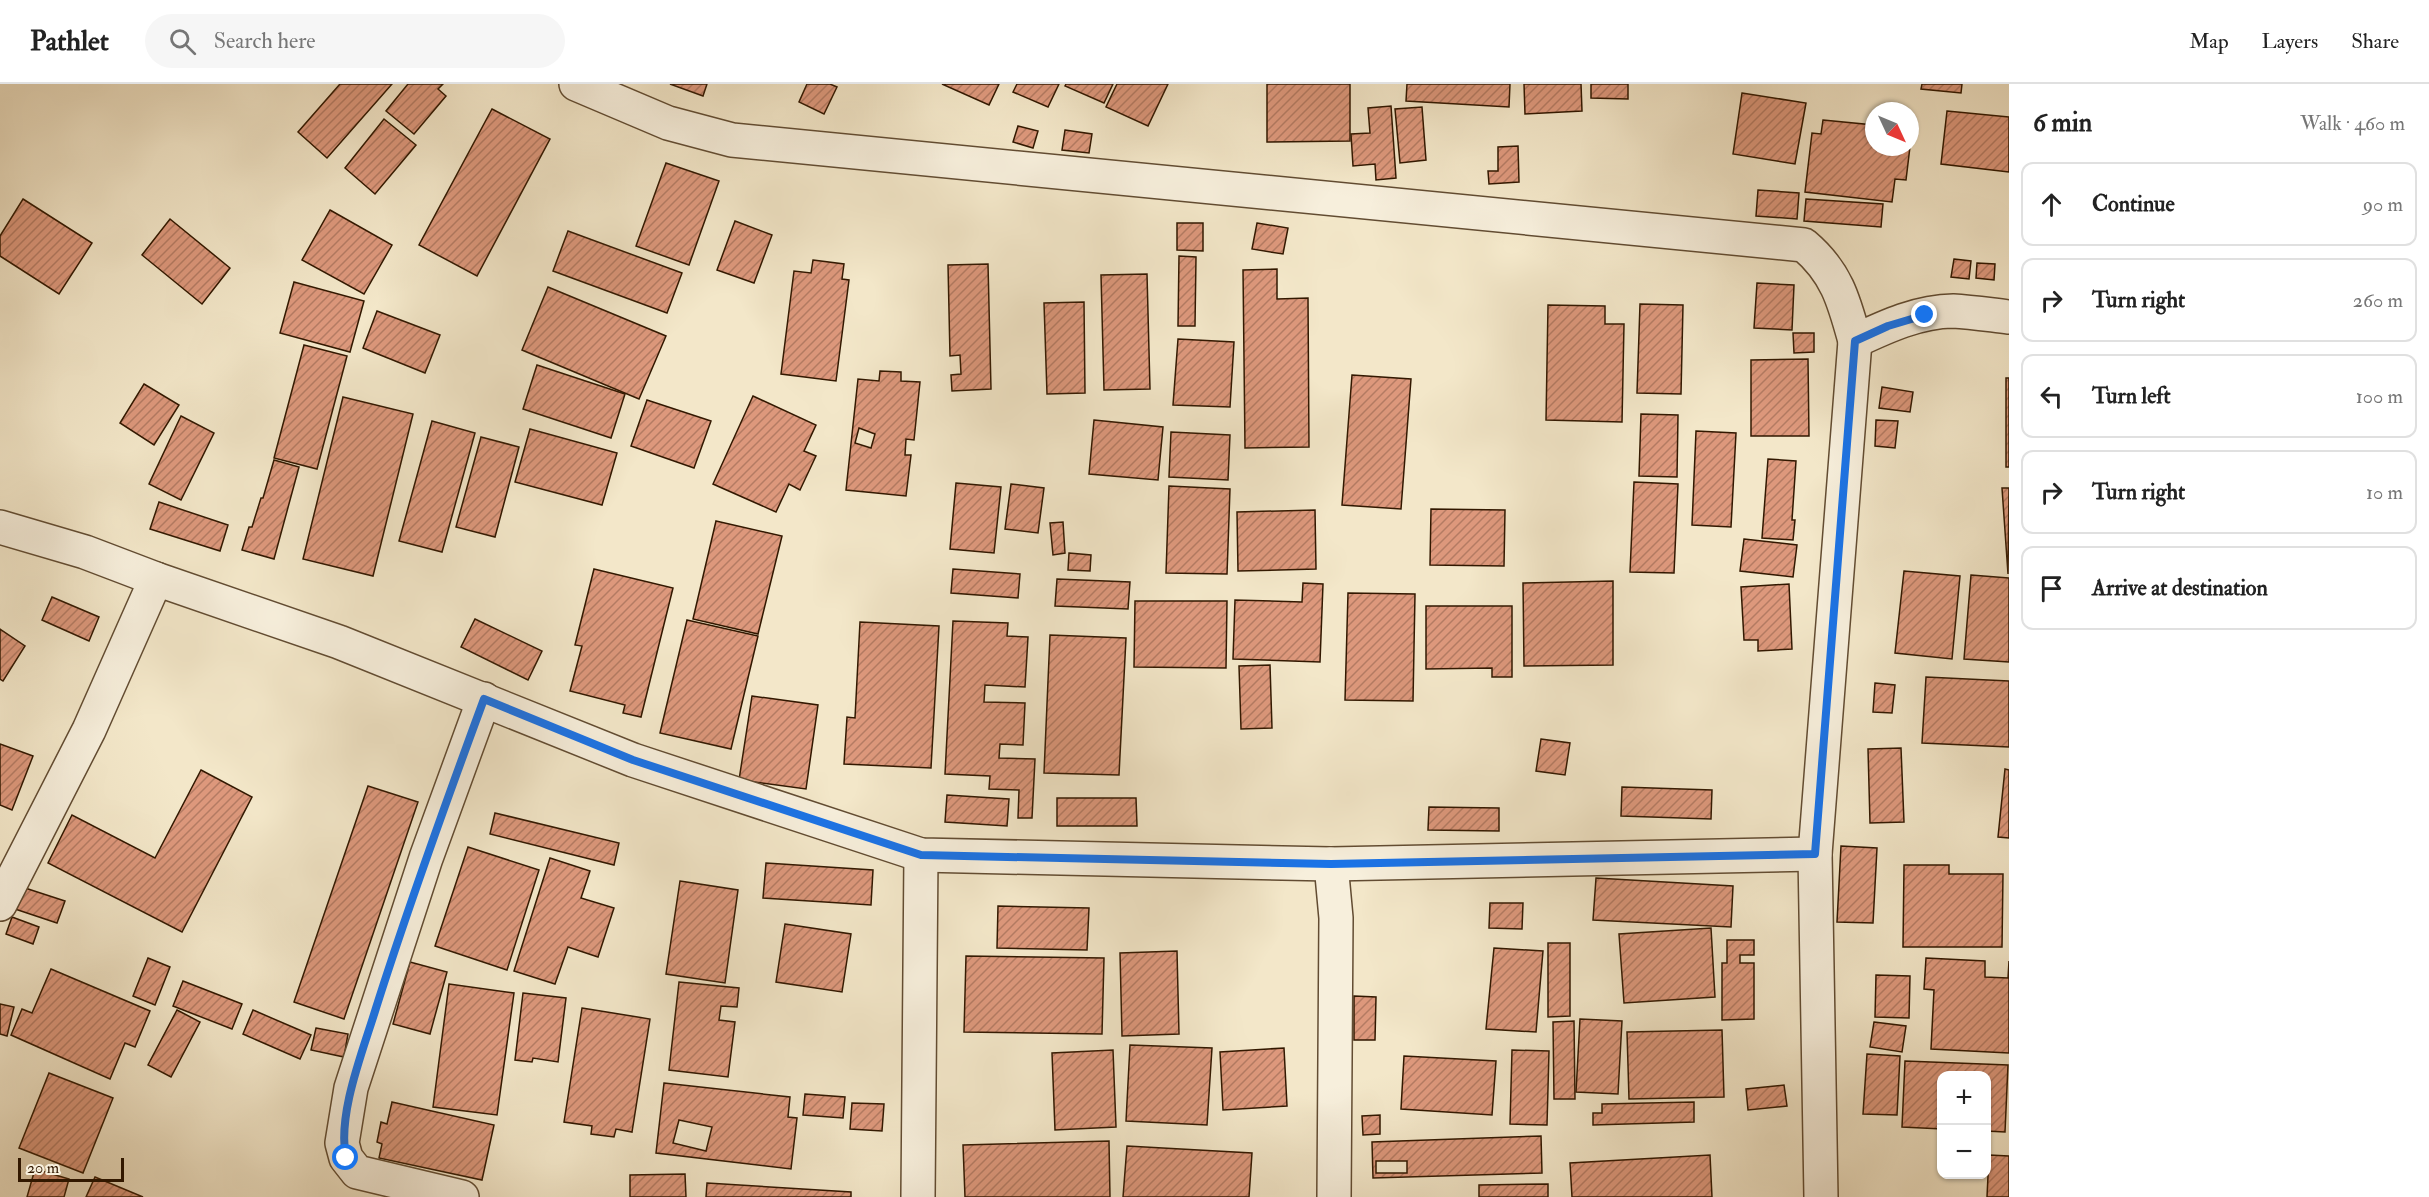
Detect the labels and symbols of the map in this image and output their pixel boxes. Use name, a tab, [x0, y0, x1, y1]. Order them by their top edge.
north arrow	[1865, 102, 1919, 156]
route end	[1911, 301, 1937, 327]
route start	[332, 1144, 358, 1170]
scale bar	[18, 1155, 124, 1182]

